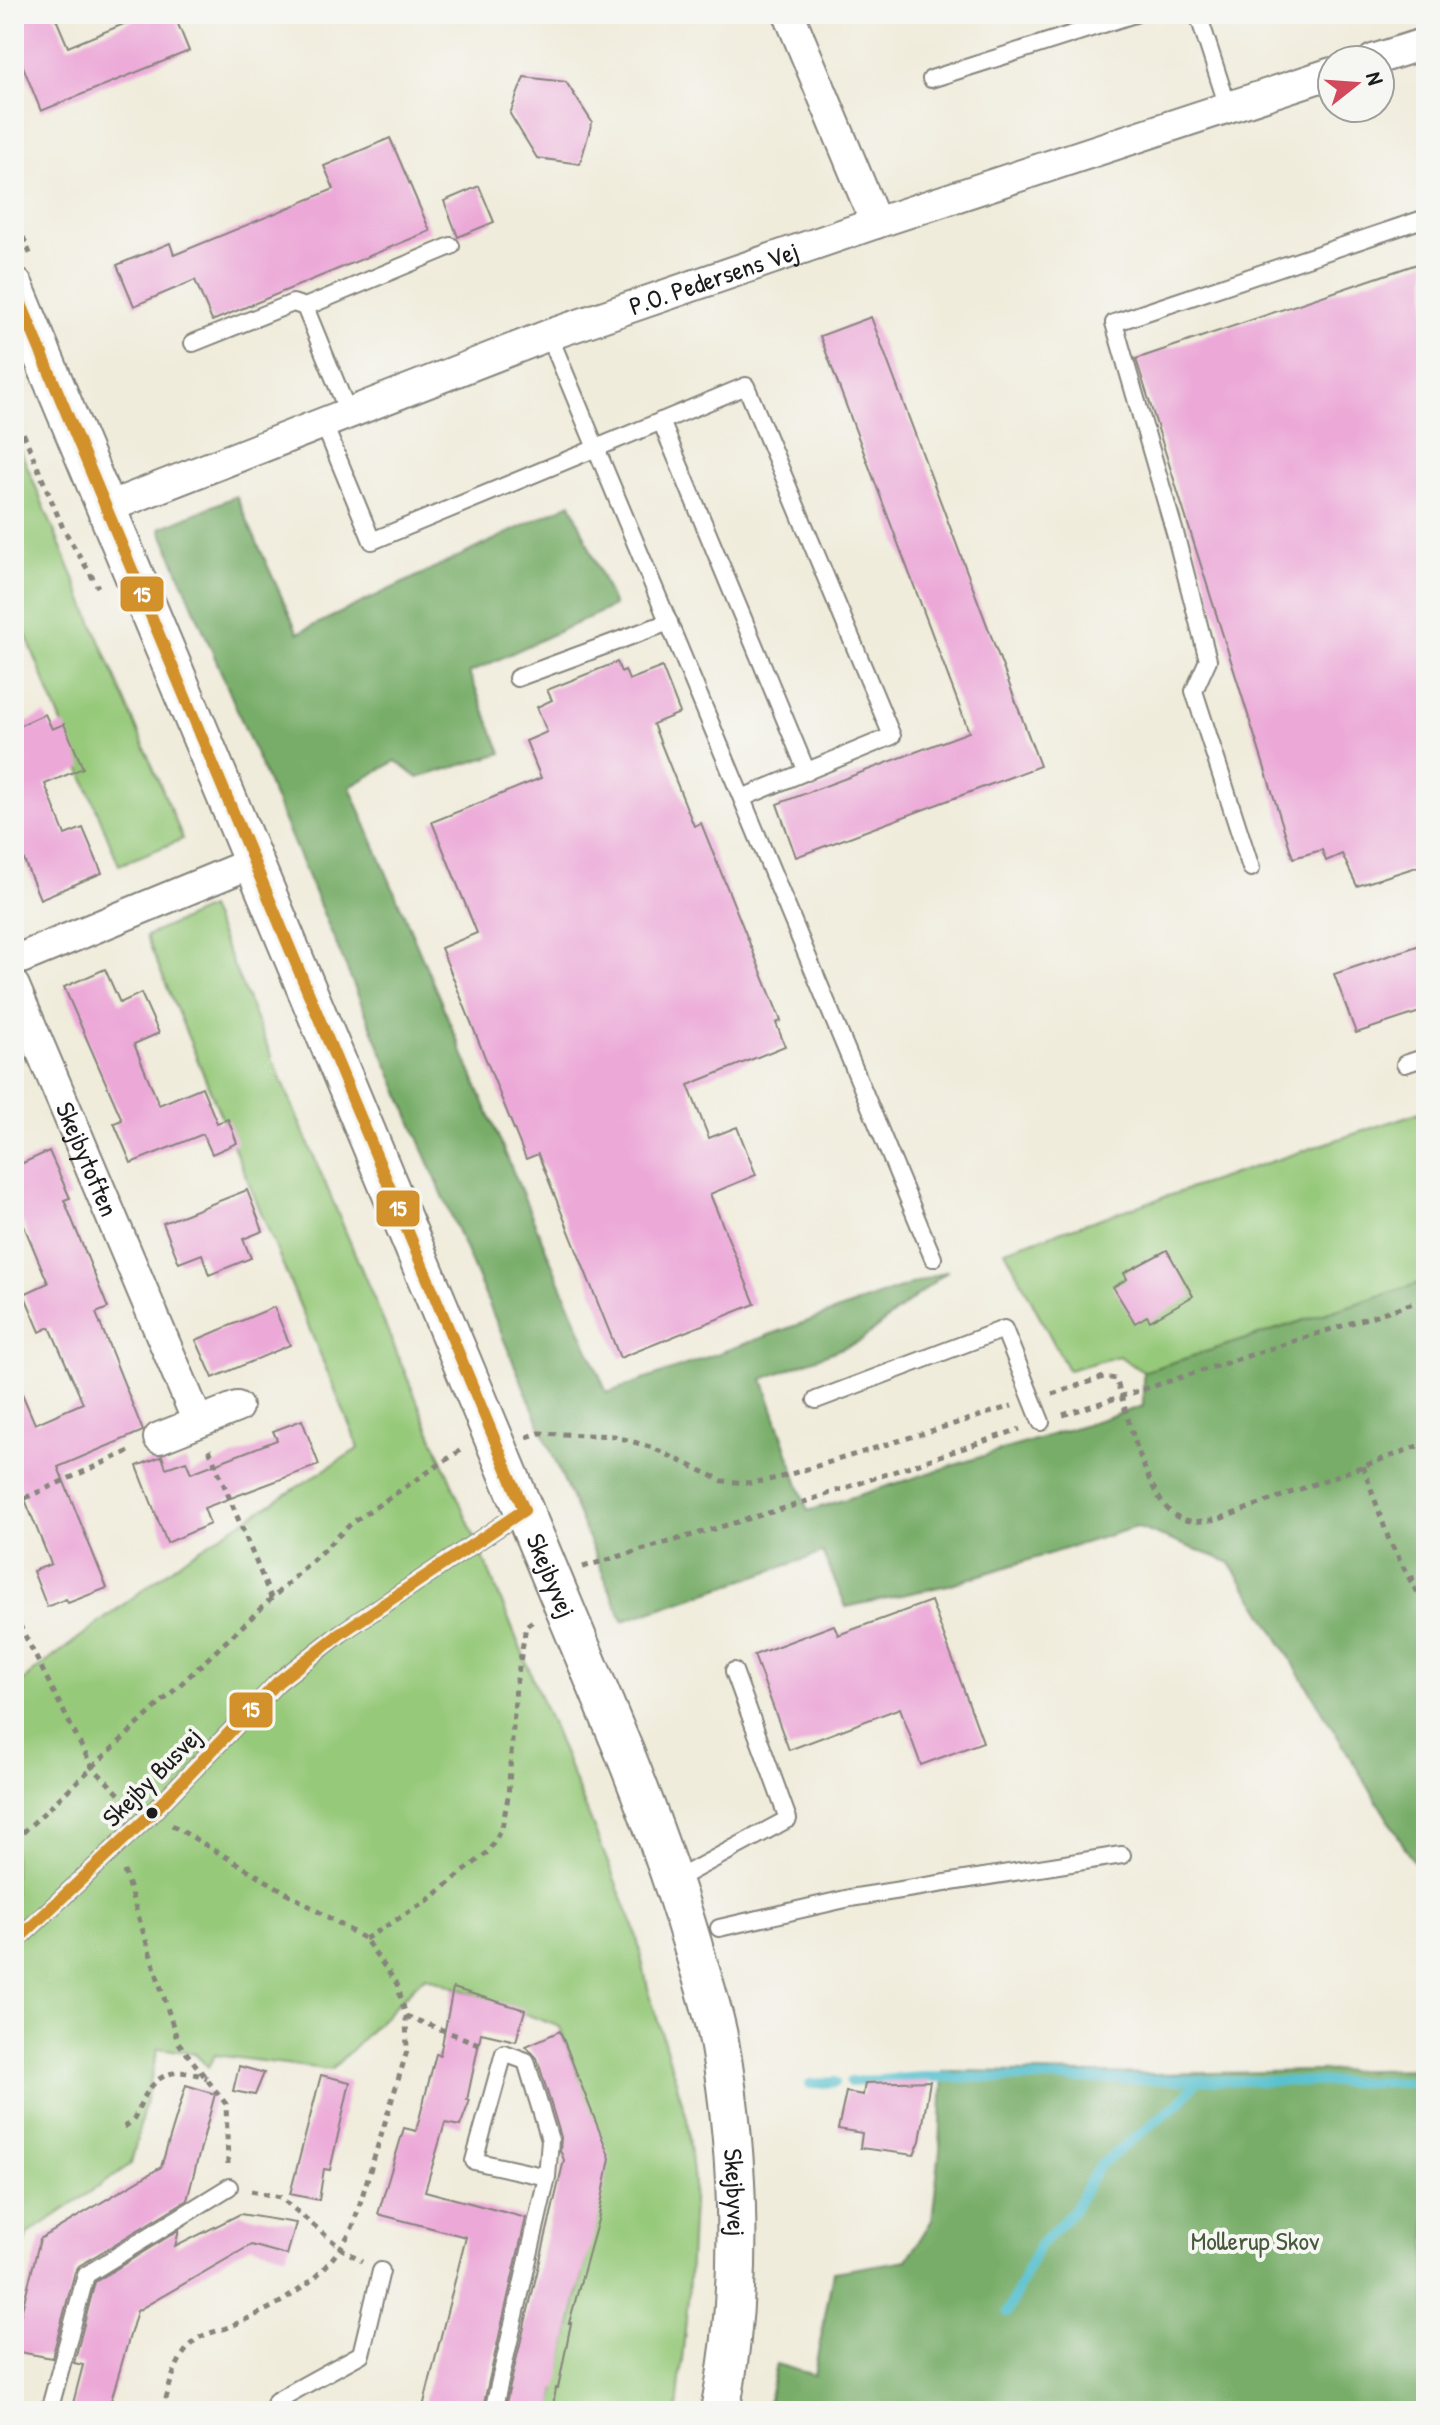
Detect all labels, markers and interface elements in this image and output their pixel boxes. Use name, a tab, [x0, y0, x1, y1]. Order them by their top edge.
north arrow	[1316, 44, 1396, 124]
text: N	[1359, 68, 1391, 88]
street label: P.O. Pedersens Vej	[625, 233, 803, 323]
line badge: 15	[119, 575, 165, 613]
text: 15	[133, 579, 151, 609]
street label: Skejbytoften	[48, 1097, 127, 1221]
line badge: 15	[375, 1189, 421, 1228]
text: 15	[389, 1193, 407, 1223]
street label: Skejbyvej	[518, 1528, 584, 1623]
line badge: 15	[228, 1691, 274, 1729]
text: 15	[242, 1694, 260, 1724]
street label: Skejby Busvej	[94, 1719, 209, 1834]
unlabelled marker	[144, 1805, 160, 1821]
street label: Skejbyvej	[716, 2147, 754, 2237]
park label: Mollerup Skov	[1191, 2223, 1320, 2258]

